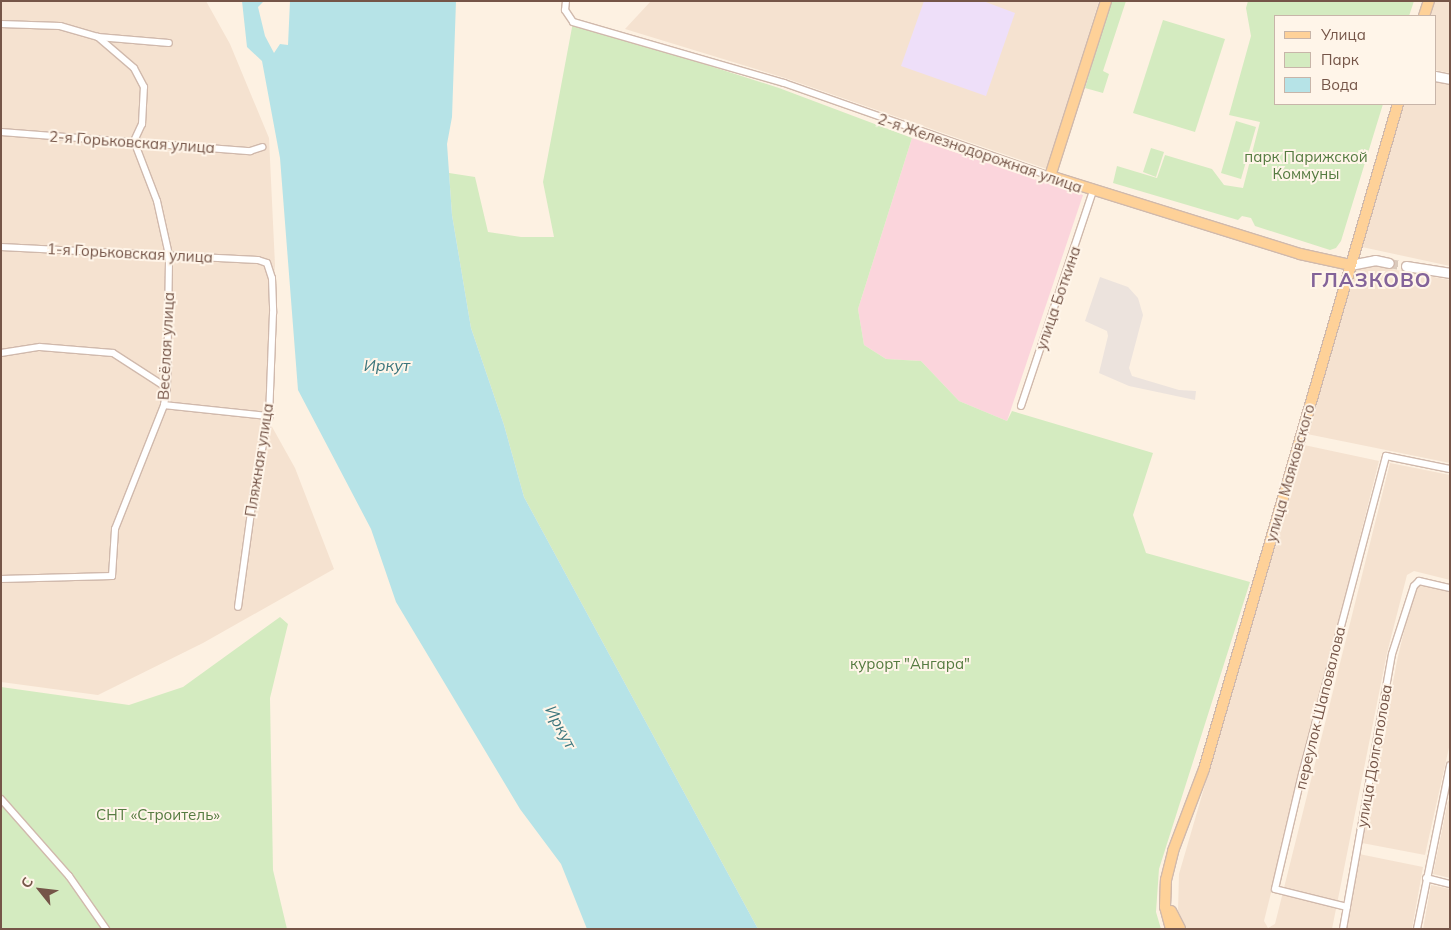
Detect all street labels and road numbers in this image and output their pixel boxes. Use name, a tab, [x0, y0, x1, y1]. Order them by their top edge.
street label: 2-я Железнодорожная улица	[875, 110, 1085, 196]
street label: 2-я Горьковская улица	[49, 127, 215, 157]
street label: 1-я Горьковская улица	[47, 240, 213, 266]
street label: улица Боткина	[1032, 244, 1084, 352]
street label: Весёлая улица	[154, 291, 178, 401]
street label: Пляжная улица	[241, 402, 277, 518]
street label: улица Маяковского	[1262, 402, 1318, 544]
street label: переулок Шаповалова	[1291, 625, 1349, 791]
street label: улица Долгополова	[1353, 683, 1395, 829]

